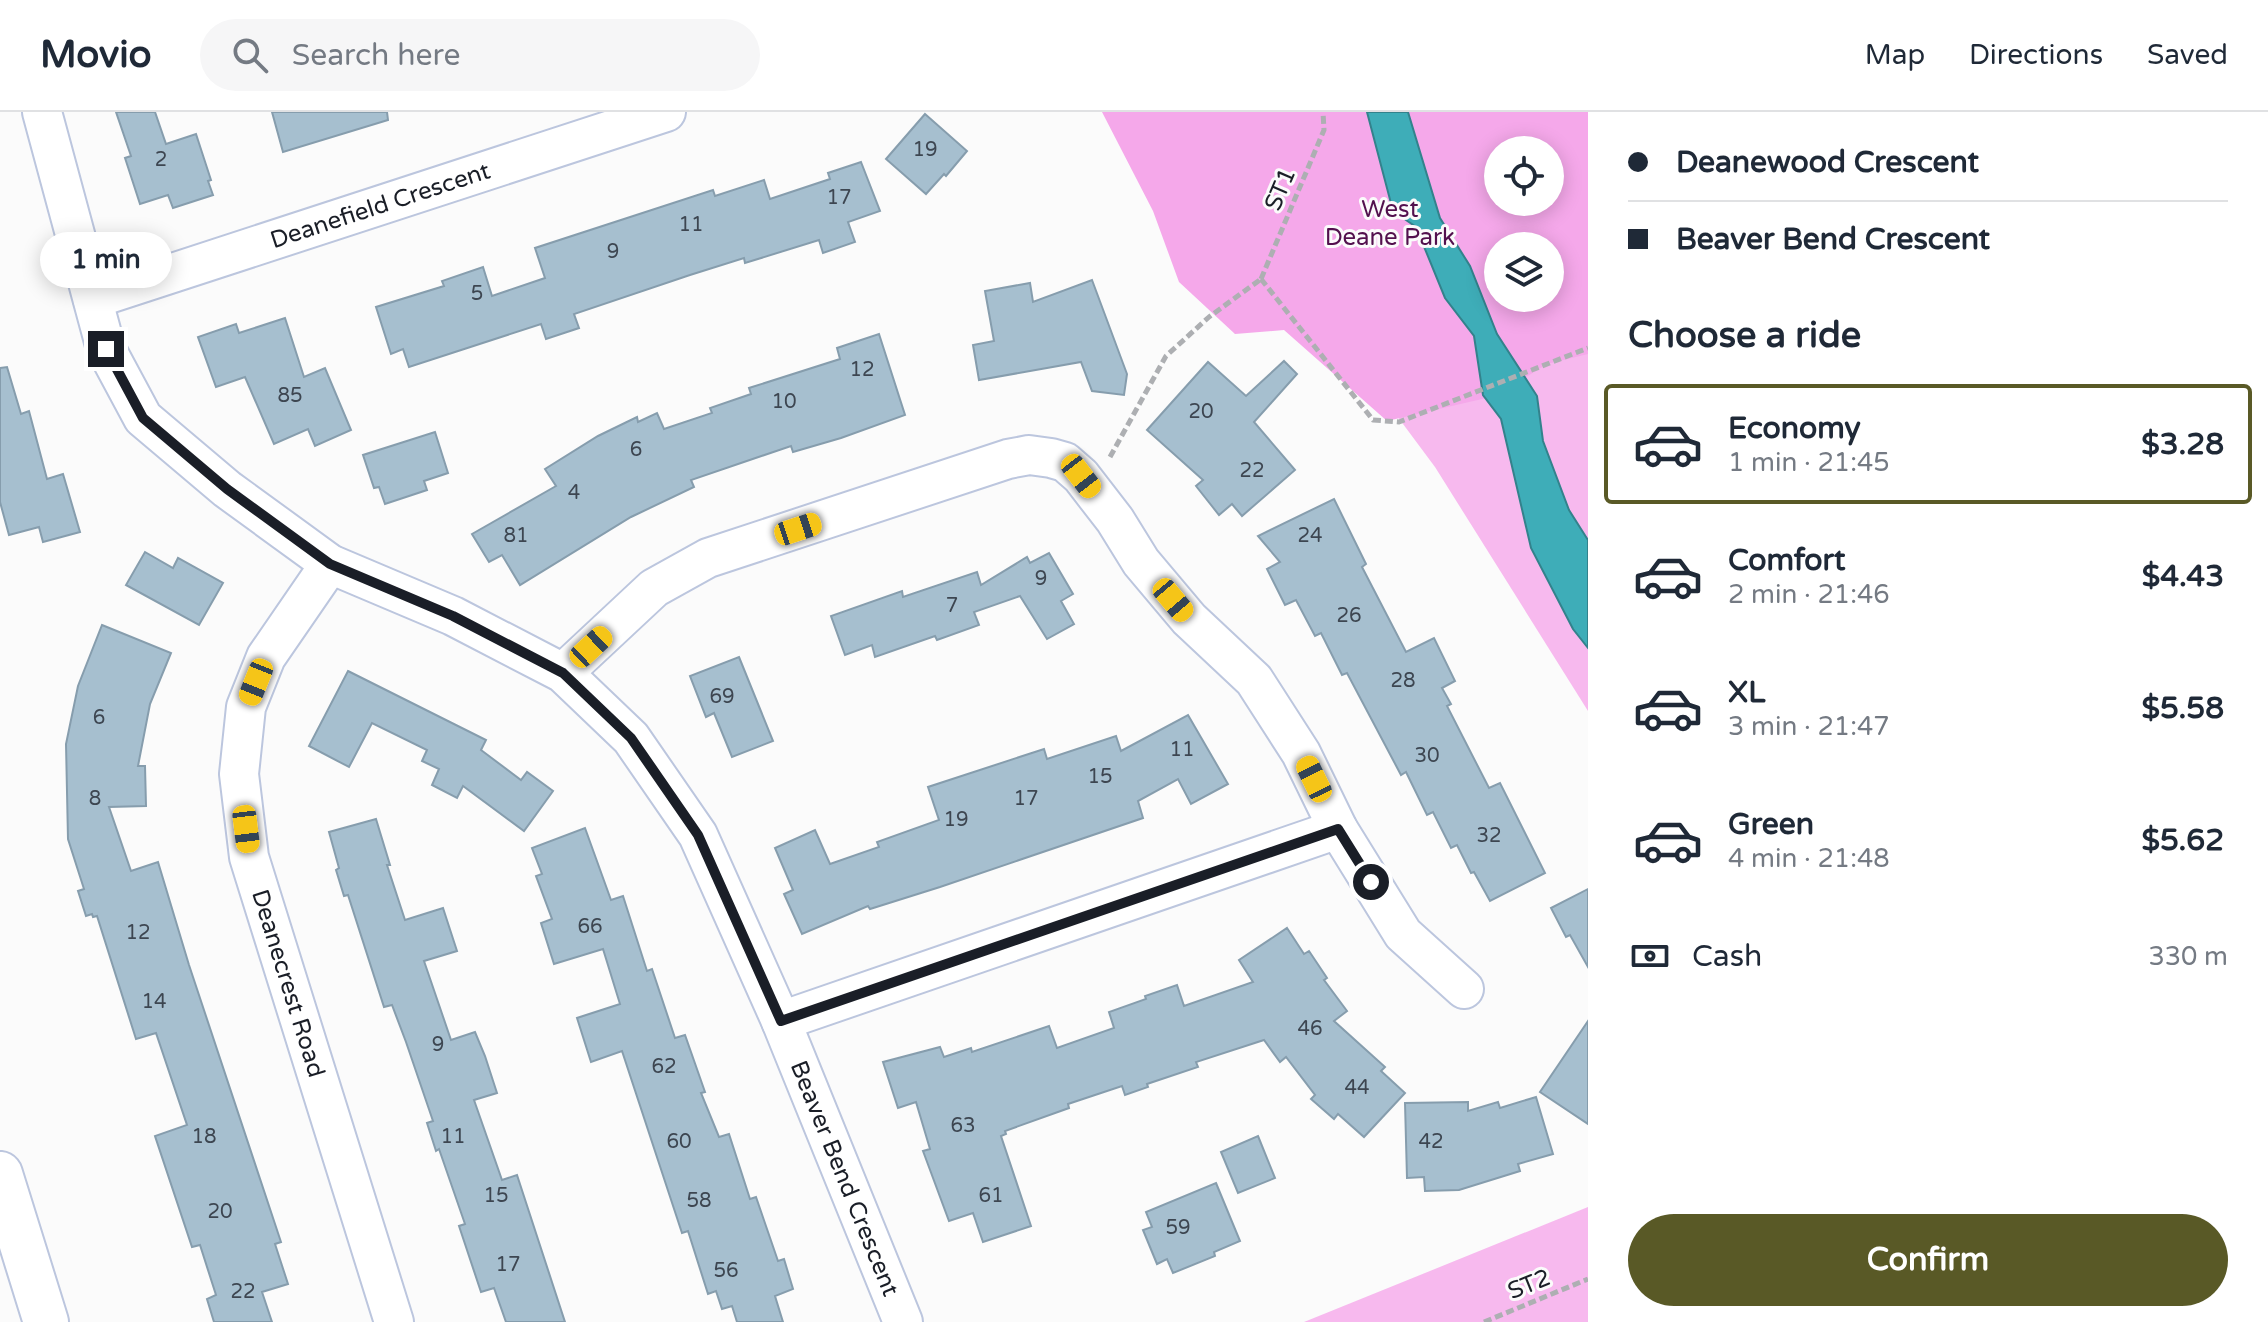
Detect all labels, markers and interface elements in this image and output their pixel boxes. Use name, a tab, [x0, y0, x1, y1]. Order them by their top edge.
search box	[200, 19, 760, 91]
text: Movio	[40, 32, 152, 78]
icon: search	[228, 33, 272, 77]
text: Search here	[292, 37, 460, 74]
text: Map	[1865, 38, 1925, 72]
text: Directions	[1969, 38, 2103, 72]
text: Saved	[2147, 38, 2228, 72]
map controls	[1484, 136, 1564, 312]
button: locate	[1484, 136, 1564, 216]
house number: 19	[912, 138, 938, 162]
text: Deanewood Crescent	[1676, 144, 1979, 181]
house number: 2	[155, 148, 167, 172]
street label: Deanefield Crescent	[267, 156, 494, 255]
street label: ST1	[1259, 163, 1302, 215]
house number: 17	[826, 186, 852, 210]
park label: West Deane Park	[1325, 195, 1455, 252]
house number: 11	[678, 213, 704, 237]
text: Beaver Bend Crescent	[1676, 221, 1990, 258]
button: layers	[1484, 232, 1564, 312]
callout: 1 min	[40, 233, 172, 289]
house number: 9	[607, 240, 619, 264]
text: 1 min	[71, 244, 141, 275]
house number: 5	[471, 282, 483, 306]
text: Choose a ride	[1628, 314, 1861, 357]
route end	[88, 331, 124, 367]
house number: 12	[849, 358, 875, 382]
house number: 85	[277, 384, 303, 408]
house number: 10	[771, 390, 797, 414]
house number: 20	[1188, 400, 1214, 424]
icon: car	[1632, 408, 1704, 480]
text: Economy	[1728, 410, 1861, 447]
text: $3.28	[2141, 426, 2224, 463]
house number: 6	[630, 438, 642, 462]
text: 1 min · 21:45	[1728, 447, 1890, 478]
car	[1057, 450, 1105, 502]
house number: 22	[1239, 459, 1265, 483]
house number: 4	[568, 481, 580, 505]
car	[771, 510, 825, 548]
house number: 81	[503, 524, 529, 548]
house number: 24	[1297, 524, 1323, 548]
icon: car	[1632, 540, 1704, 612]
text: Comfort	[1728, 542, 1846, 579]
text: $4.43	[2142, 558, 2224, 595]
house number: 9	[1035, 567, 1047, 591]
car	[1148, 574, 1198, 626]
text: 2 min · 21:46	[1728, 579, 1890, 610]
house number: 7	[946, 594, 958, 618]
house number: 26	[1336, 604, 1362, 628]
car	[565, 622, 617, 672]
car	[236, 655, 276, 709]
house number: 28	[1390, 669, 1416, 693]
icon: car	[1632, 672, 1704, 744]
text: XL	[1728, 674, 1765, 711]
house number: 69	[709, 685, 735, 709]
text: $5.58	[2142, 690, 2224, 727]
house number: 6	[93, 706, 105, 730]
text: 3 min · 21:47	[1728, 711, 1890, 742]
house number: 11	[1169, 738, 1195, 762]
house number: 30	[1414, 744, 1440, 768]
car	[1293, 752, 1335, 806]
house number: 15	[1087, 765, 1113, 789]
house number: 8	[89, 787, 101, 811]
house number: 17	[1013, 787, 1039, 811]
car	[231, 804, 261, 854]
icon: car	[1632, 804, 1704, 876]
text: Green	[1728, 806, 1814, 843]
house number: 19	[943, 808, 969, 832]
text: $5.62	[2142, 822, 2224, 859]
house number: 32	[1476, 824, 1502, 848]
text: 4 min · 21:48	[1728, 843, 1890, 874]
route start	[1353, 864, 1389, 900]
street label: Deanecrest Road	[245, 886, 331, 1081]
house number: 66	[577, 915, 603, 939]
house number: 12	[125, 921, 151, 945]
icon: cash	[1628, 934, 1672, 978]
text: Cash	[1692, 938, 1762, 975]
text: 330 m	[2148, 941, 2228, 972]
house number: 14	[141, 990, 167, 1014]
house number: 46	[1297, 1017, 1323, 1041]
house number: 9	[432, 1033, 444, 1057]
house number: 62	[651, 1055, 677, 1079]
street label: Beaver Bend Crescent	[784, 1057, 905, 1300]
house number: 44	[1344, 1076, 1370, 1100]
house number: 63	[950, 1114, 976, 1138]
house number: 18	[191, 1125, 217, 1149]
house number: 11	[440, 1125, 466, 1149]
house number: 60	[666, 1130, 692, 1154]
house number: 42	[1418, 1130, 1444, 1154]
house number: 15	[483, 1184, 509, 1208]
house number: 61	[978, 1184, 1004, 1208]
house number: 58	[686, 1189, 712, 1213]
house number: 20	[207, 1200, 233, 1224]
button: Confirm	[1628, 1214, 2228, 1306]
house number: 59	[1165, 1216, 1191, 1240]
house number: 17	[495, 1253, 521, 1277]
house number: 56	[713, 1259, 739, 1283]
street label: ST2	[1504, 1263, 1555, 1306]
house number: 22	[230, 1280, 256, 1304]

